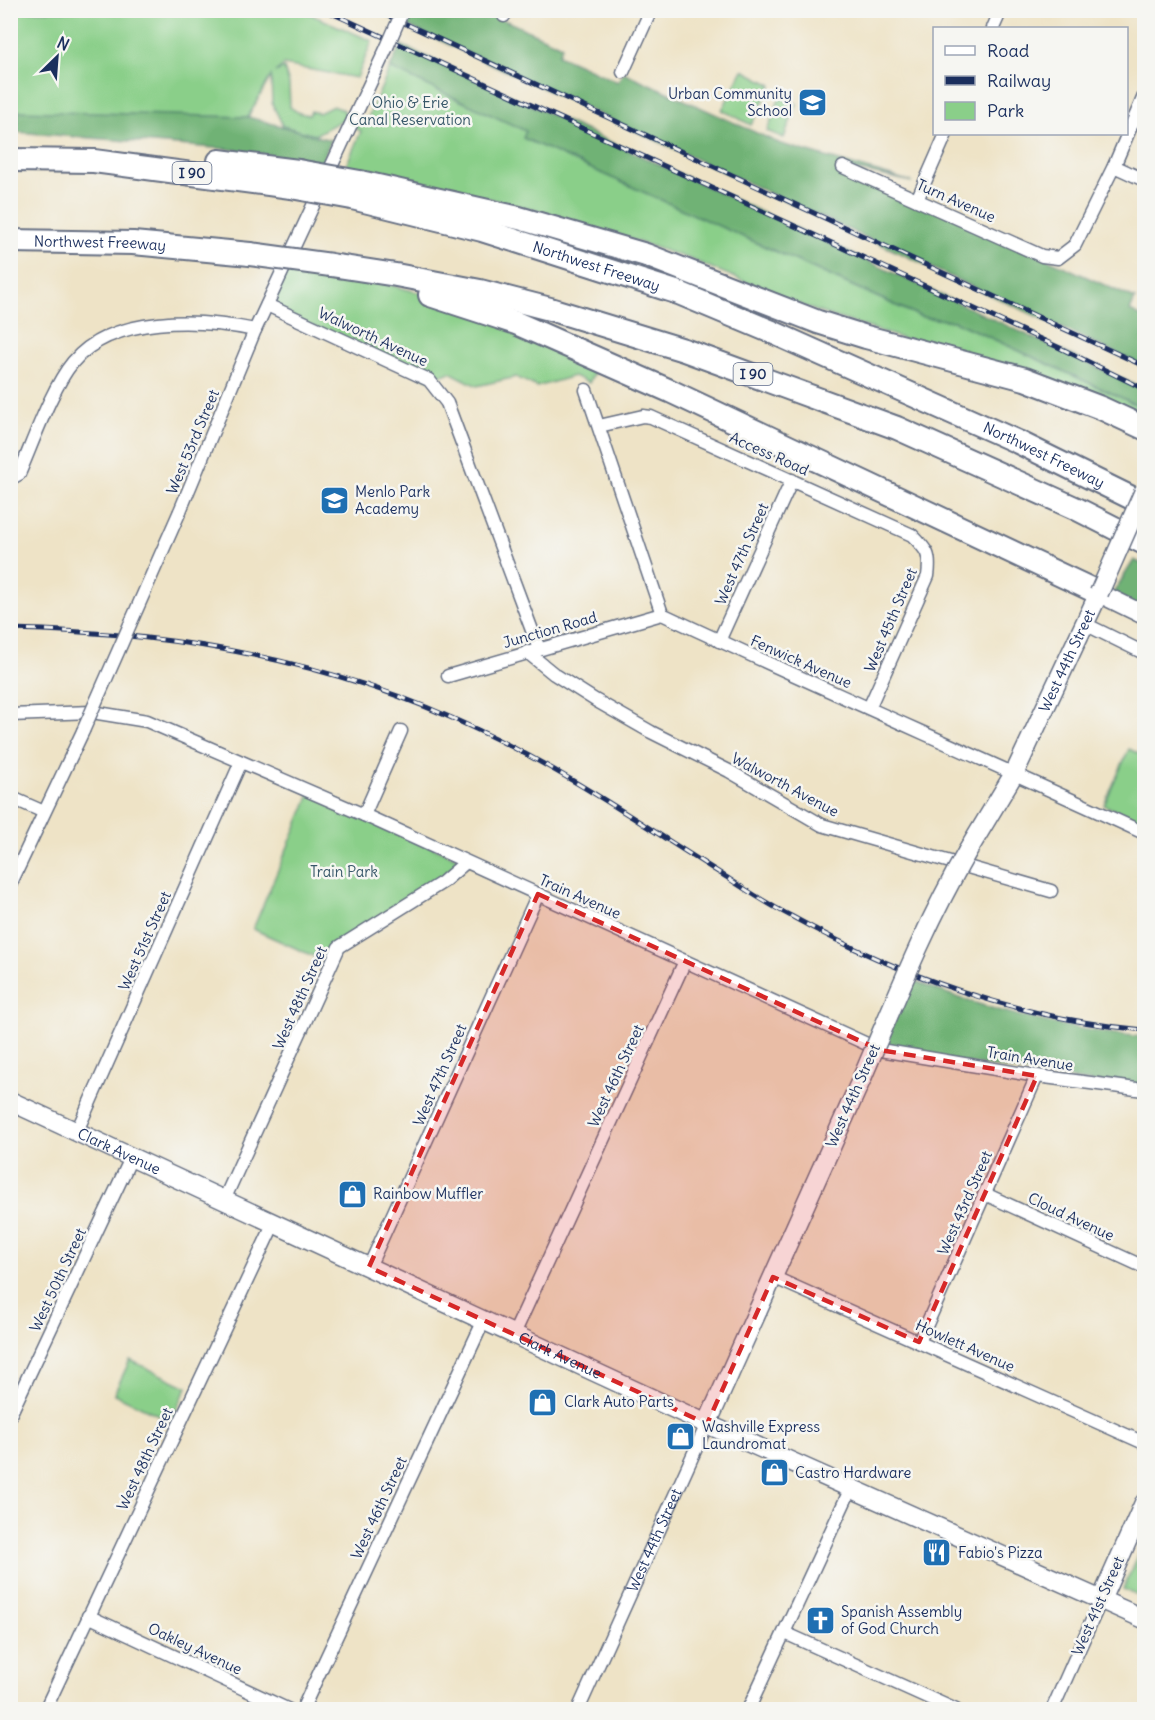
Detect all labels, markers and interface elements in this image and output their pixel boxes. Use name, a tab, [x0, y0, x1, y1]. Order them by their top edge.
north arrow	[27, 27, 87, 87]
legend	[933, 27, 1128, 135]
text: N	[54, 32, 73, 55]
text: Road	[987, 39, 1030, 62]
text: Railway	[987, 69, 1051, 92]
place label: Urban Community School	[668, 84, 792, 120]
school or university icon: Urban Community School	[797, 87, 829, 119]
park label: Ohio & Erie Canal Reservation	[349, 93, 471, 129]
text: Park	[987, 99, 1024, 122]
road number: I 90	[172, 162, 212, 184]
street label: Turn Avenue	[914, 175, 999, 226]
street label: Northwest Freeway	[34, 231, 167, 255]
street label: Northwest Freeway	[531, 237, 662, 295]
street label: Walworth Avenue	[315, 303, 431, 370]
road number: I 90	[734, 363, 772, 385]
street label: West 53rd Street	[162, 386, 223, 497]
street label: Northwest Freeway	[980, 418, 1108, 492]
street label: Access Road	[727, 428, 812, 480]
place label: Menlo Park Academy	[355, 482, 431, 518]
school or university icon: Menlo Park Academy	[318, 485, 350, 517]
street label: West 47th Street	[711, 500, 773, 608]
street label: West 45th Street	[860, 565, 921, 675]
street label: West 44th Street	[1034, 606, 1099, 715]
street label: Junction Road	[501, 607, 599, 652]
street label: Fenwick Avenue	[748, 631, 855, 692]
street label: Walworth Avenue	[728, 748, 842, 821]
park label: Train Park	[310, 862, 378, 881]
street label: Train Avenue	[536, 870, 624, 923]
street label: West 51st Street	[114, 888, 175, 993]
street label: West 48th Street	[268, 943, 331, 1052]
street label: West 47th Street	[409, 1021, 471, 1129]
street label: West 46th Street	[583, 1021, 648, 1130]
street label: West 44th Street	[821, 1041, 884, 1150]
street label: Train Avenue	[986, 1042, 1075, 1075]
street label: Clark Avenue	[74, 1124, 164, 1178]
street label: West 43rd Street	[933, 1148, 996, 1258]
shop icon: Rainbow Muffler	[336, 1178, 368, 1210]
place label: Rainbow Muffler	[373, 1184, 483, 1203]
street label: Cloud Avenue	[1025, 1188, 1117, 1245]
street label: West 50th Street	[25, 1225, 90, 1335]
street label: Howlett Avenue	[913, 1315, 1018, 1376]
street label: Clark Avenue	[515, 1328, 605, 1383]
shop icon: Clark Auto Parts	[527, 1386, 559, 1418]
place label: Clark Auto Parts	[564, 1392, 674, 1411]
street label: West 48th Street	[112, 1404, 177, 1513]
place label: Washville Express Laundromat	[702, 1417, 820, 1453]
shop icon: Washville Express Laundromat	[665, 1420, 697, 1452]
street label: West 46th Street	[346, 1453, 411, 1562]
shop icon: Castro Hardware	[758, 1457, 790, 1489]
place label: Castro Hardware	[795, 1463, 911, 1482]
street label: West 44th Street	[622, 1486, 686, 1595]
restaurant icon: Fabio's Pizza	[921, 1537, 953, 1569]
place label: Fabio's Pizza	[958, 1543, 1043, 1562]
street label: West 41st Street	[1067, 1553, 1128, 1658]
place label: Spanish Assembly of God Church	[841, 1602, 962, 1638]
church icon: Spanish Assembly of God Church	[804, 1605, 836, 1637]
street label: Oakley Avenue	[145, 1618, 245, 1679]

